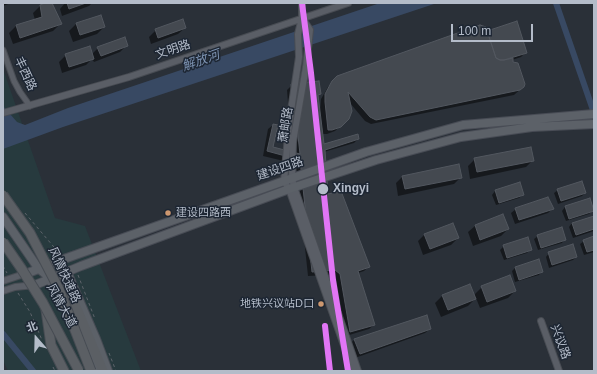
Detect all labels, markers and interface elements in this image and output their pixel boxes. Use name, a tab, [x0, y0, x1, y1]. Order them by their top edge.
scale bar	[453, 16, 535, 42]
text: 100 m	[458, 24, 491, 38]
street label: 文明路	[154, 37, 192, 63]
water label: 解放河	[180, 47, 222, 75]
street label: 丰西路	[11, 55, 39, 93]
street label: 萧邮路	[276, 106, 296, 144]
street label: 建设四路	[255, 154, 305, 184]
marker: Xingyi	[316, 182, 330, 196]
place label: Xingyi	[333, 182, 369, 196]
place label: 建设四路西	[176, 206, 231, 220]
marker: 建设四路西	[163, 208, 173, 218]
street label: 风情快速路	[45, 245, 83, 305]
street label: 风情大道	[43, 282, 79, 330]
place label: 地铁兴议站D口	[240, 297, 314, 311]
marker: 地铁兴议站D口	[316, 299, 326, 309]
north arrow	[16, 318, 56, 358]
text: 北	[25, 319, 39, 334]
street label: 兴议路	[547, 323, 573, 361]

